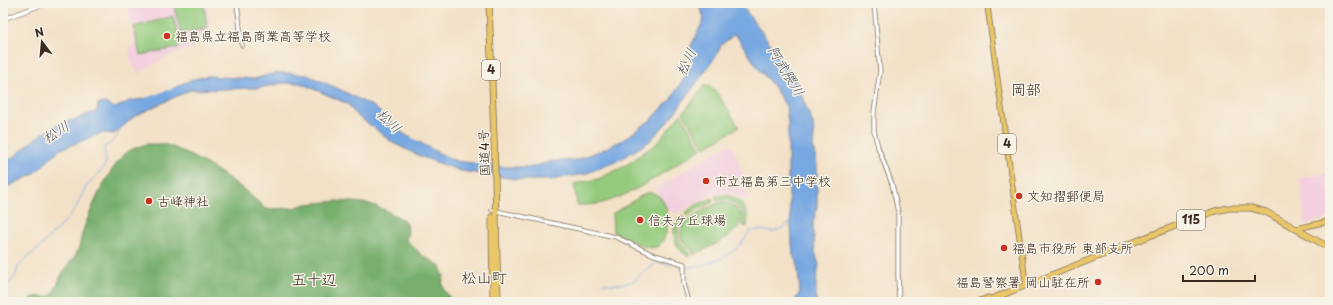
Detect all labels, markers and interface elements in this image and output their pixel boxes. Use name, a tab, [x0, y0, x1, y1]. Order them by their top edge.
north arrow	[22, 22, 62, 62]
text: N	[33, 22, 46, 41]
place label: 福島県立福島商業高等学校	[175, 26, 331, 45]
marker: 福島県立福島商業高等学校	[162, 31, 172, 41]
water label: 阿武隈川	[763, 41, 810, 100]
water label: 松川	[670, 45, 701, 79]
road number: 4	[482, 60, 500, 80]
district label: 岡部	[1011, 77, 1041, 100]
water label: 松川	[372, 103, 407, 138]
water label: 松川	[38, 115, 73, 148]
street label: 国道4号	[473, 129, 494, 177]
road number: 4	[998, 134, 1016, 154]
place label: 市立福島第三中学校	[714, 171, 831, 190]
marker: 市立福島第三中学校	[701, 176, 711, 186]
place label: 文知摺郵便局	[1027, 186, 1105, 205]
place label: 古峰神社	[157, 191, 209, 210]
marker: 文知摺郵便局	[1014, 191, 1024, 201]
marker: 古峰神社	[144, 196, 154, 206]
place label: 信夫ケ丘球場	[648, 210, 726, 229]
road number: 115	[1177, 210, 1205, 230]
marker: 信夫ケ丘球場	[635, 215, 645, 225]
place label: 福島市役所 東部支所	[1012, 238, 1133, 257]
marker: 福島市役所 東部支所	[999, 243, 1009, 253]
scale bar	[1183, 257, 1255, 283]
text: 200 m	[1189, 261, 1229, 279]
district label: 松山町	[461, 265, 507, 288]
district label: 五十辺	[291, 267, 337, 290]
place label: 福島警察署 岡山駐在所	[956, 272, 1090, 291]
marker: 福島警察署 岡山駐在所	[1093, 277, 1103, 287]

